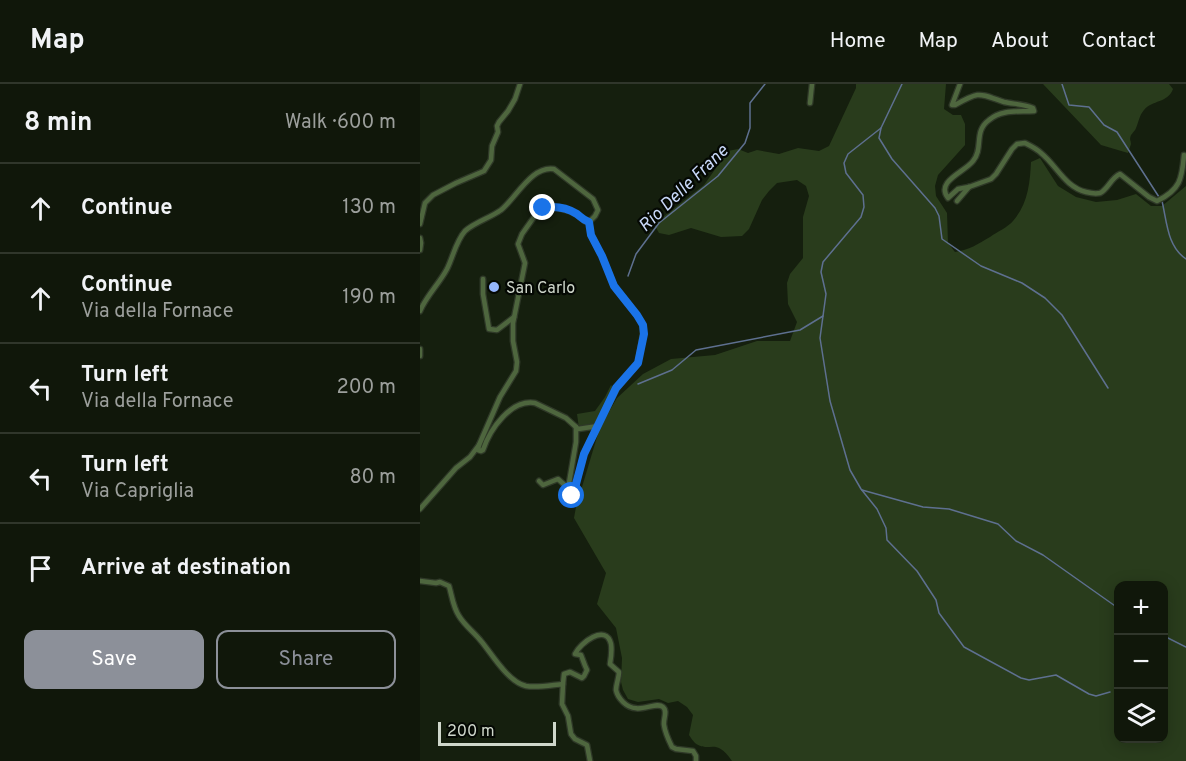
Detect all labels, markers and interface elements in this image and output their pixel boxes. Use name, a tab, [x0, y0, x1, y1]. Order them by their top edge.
text: Map	[30, 23, 85, 59]
text: Home	[830, 28, 886, 55]
text: Map	[919, 28, 958, 55]
text: About	[991, 28, 1049, 55]
text: Contact	[1082, 28, 1156, 55]
text: 8 min	[24, 107, 92, 140]
text: Walk · 600 m	[285, 110, 396, 136]
water label: Rio Delle Frane	[634, 140, 734, 238]
icon: ahead	[24, 192, 57, 225]
route end	[529, 194, 555, 220]
text: Continue	[81, 195, 172, 222]
text: 130 m	[342, 195, 396, 221]
text: Continue	[81, 272, 172, 299]
place label: San Carlo	[506, 279, 575, 299]
marker: San Carlo	[487, 280, 501, 294]
icon: ahead	[24, 282, 57, 315]
text: 190 m	[342, 285, 396, 311]
text: Via della Fornace	[81, 299, 234, 325]
text: Turn left	[81, 362, 169, 389]
icon: left	[24, 372, 57, 405]
text: 200 m	[337, 375, 396, 401]
text: Via della Fornace	[81, 389, 234, 415]
text: Turn left	[81, 452, 169, 479]
icon: left	[24, 462, 57, 495]
text: 80 m	[350, 465, 396, 491]
text: Via Capriglia	[81, 479, 194, 505]
route start	[558, 482, 584, 508]
icon: arrive	[24, 552, 57, 585]
text: Arrive at destination	[81, 555, 291, 582]
map controls	[1114, 581, 1168, 743]
button: +	[1114, 581, 1168, 635]
button: Save	[24, 630, 204, 689]
button: Share	[216, 630, 396, 689]
button: −	[1114, 635, 1168, 689]
button: layers	[1114, 689, 1168, 743]
scale bar	[438, 719, 556, 746]
text: 200 m	[447, 722, 495, 742]

